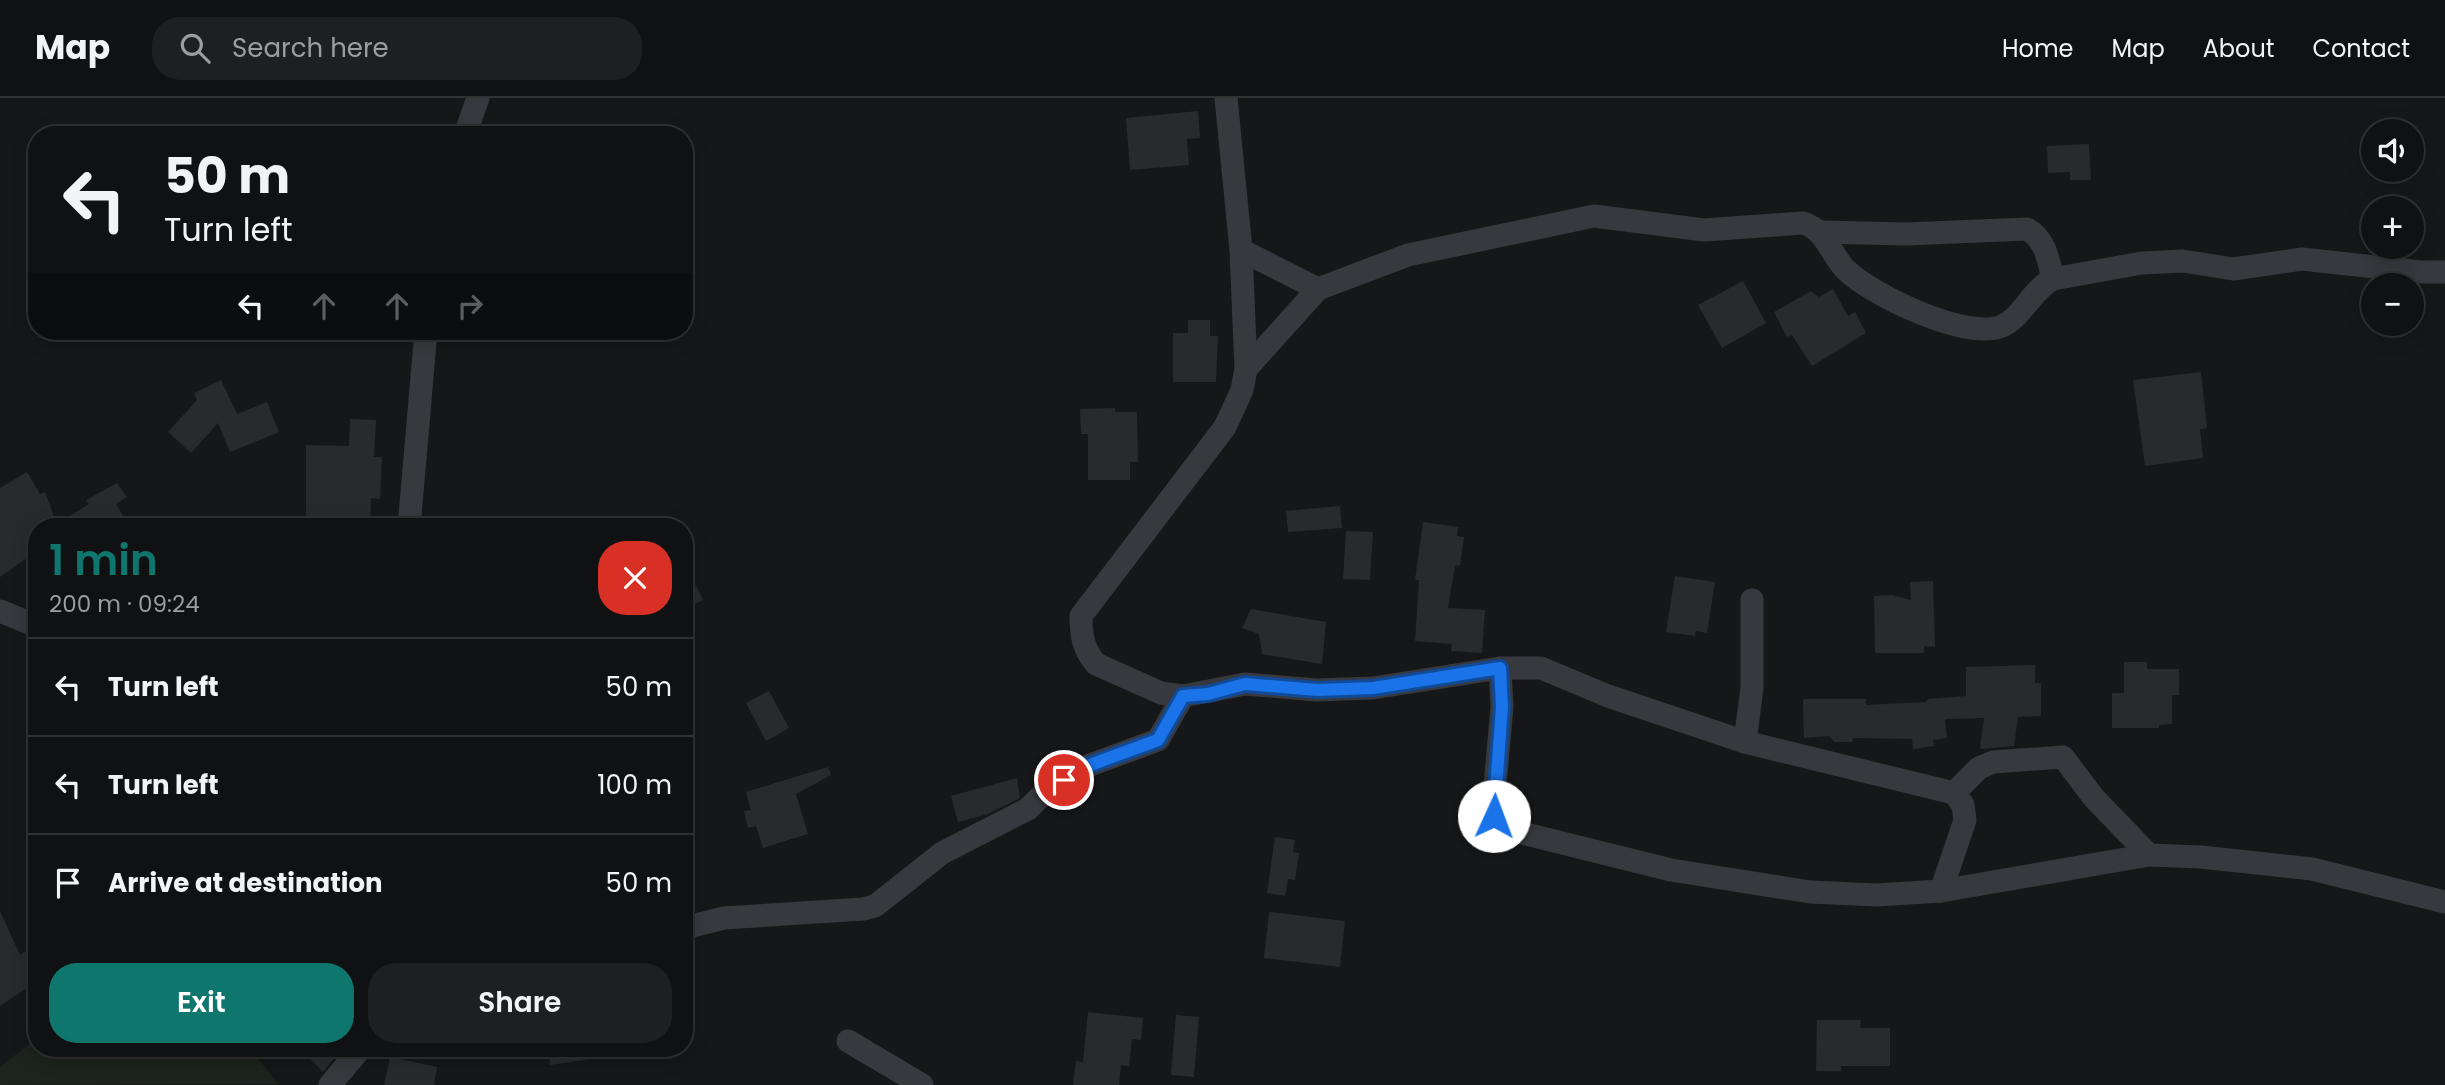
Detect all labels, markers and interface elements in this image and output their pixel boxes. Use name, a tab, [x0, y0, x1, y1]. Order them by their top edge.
search box	[152, 17, 642, 80]
text: Map	[35, 24, 110, 71]
icon: search	[176, 29, 214, 67]
text: Search here	[232, 30, 389, 66]
text: Home	[2002, 32, 2074, 65]
text: Map	[2112, 32, 2165, 65]
text: About	[2203, 32, 2274, 65]
text: Contact	[2312, 32, 2410, 65]
map controls	[2361, 119, 2424, 336]
button: sound	[2361, 119, 2424, 182]
text: 50 m	[164, 142, 290, 210]
icon: left	[49, 154, 140, 245]
button: +	[2361, 196, 2424, 259]
text: Turn left	[164, 207, 293, 252]
button: −	[2361, 273, 2424, 336]
icon: left	[232, 287, 270, 325]
icon: ahead	[305, 287, 343, 325]
icon: ahead	[378, 287, 416, 325]
icon: right	[451, 287, 489, 325]
text: 1 min	[49, 531, 158, 590]
button: close	[598, 541, 672, 615]
text: 200 m · 09:24	[49, 588, 200, 620]
icon: left	[49, 668, 87, 706]
text: Turn left	[108, 669, 219, 705]
text: 50 m	[606, 669, 672, 705]
pin	[1034, 750, 1094, 810]
icon: arrive	[1045, 761, 1083, 799]
icon: left	[49, 766, 87, 804]
text: Turn left	[108, 767, 219, 803]
text: 100 m	[597, 767, 672, 803]
position arrow	[1457, 779, 1531, 853]
icon: arrive	[49, 864, 87, 902]
text: Arrive at destination	[108, 865, 383, 901]
text: 50 m	[606, 865, 672, 901]
button: Exit	[49, 963, 354, 1043]
button: Share	[368, 963, 672, 1043]

